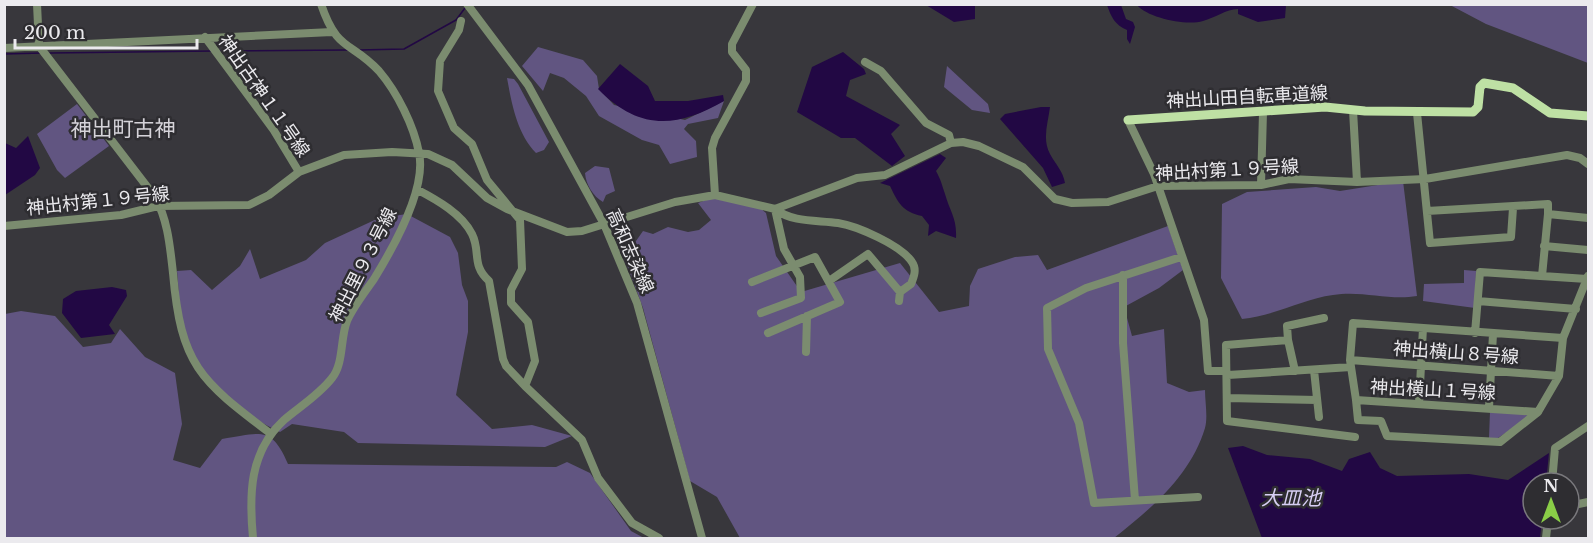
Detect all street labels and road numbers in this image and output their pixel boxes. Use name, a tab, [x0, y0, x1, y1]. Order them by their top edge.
street label: 神出古神１１号線	[214, 31, 314, 161]
street label: 神出山田自転車道線	[1166, 82, 1328, 112]
street label: 神出村第１９号線	[1155, 155, 1299, 185]
street label: 神出村第１９号線	[25, 183, 171, 219]
street label: 神出里９３号線	[325, 204, 401, 326]
street label: 高和志染線	[602, 205, 658, 297]
street label: 神出横山８号線	[1392, 338, 1520, 368]
street label: 神出横山１号線	[1370, 376, 1496, 404]

